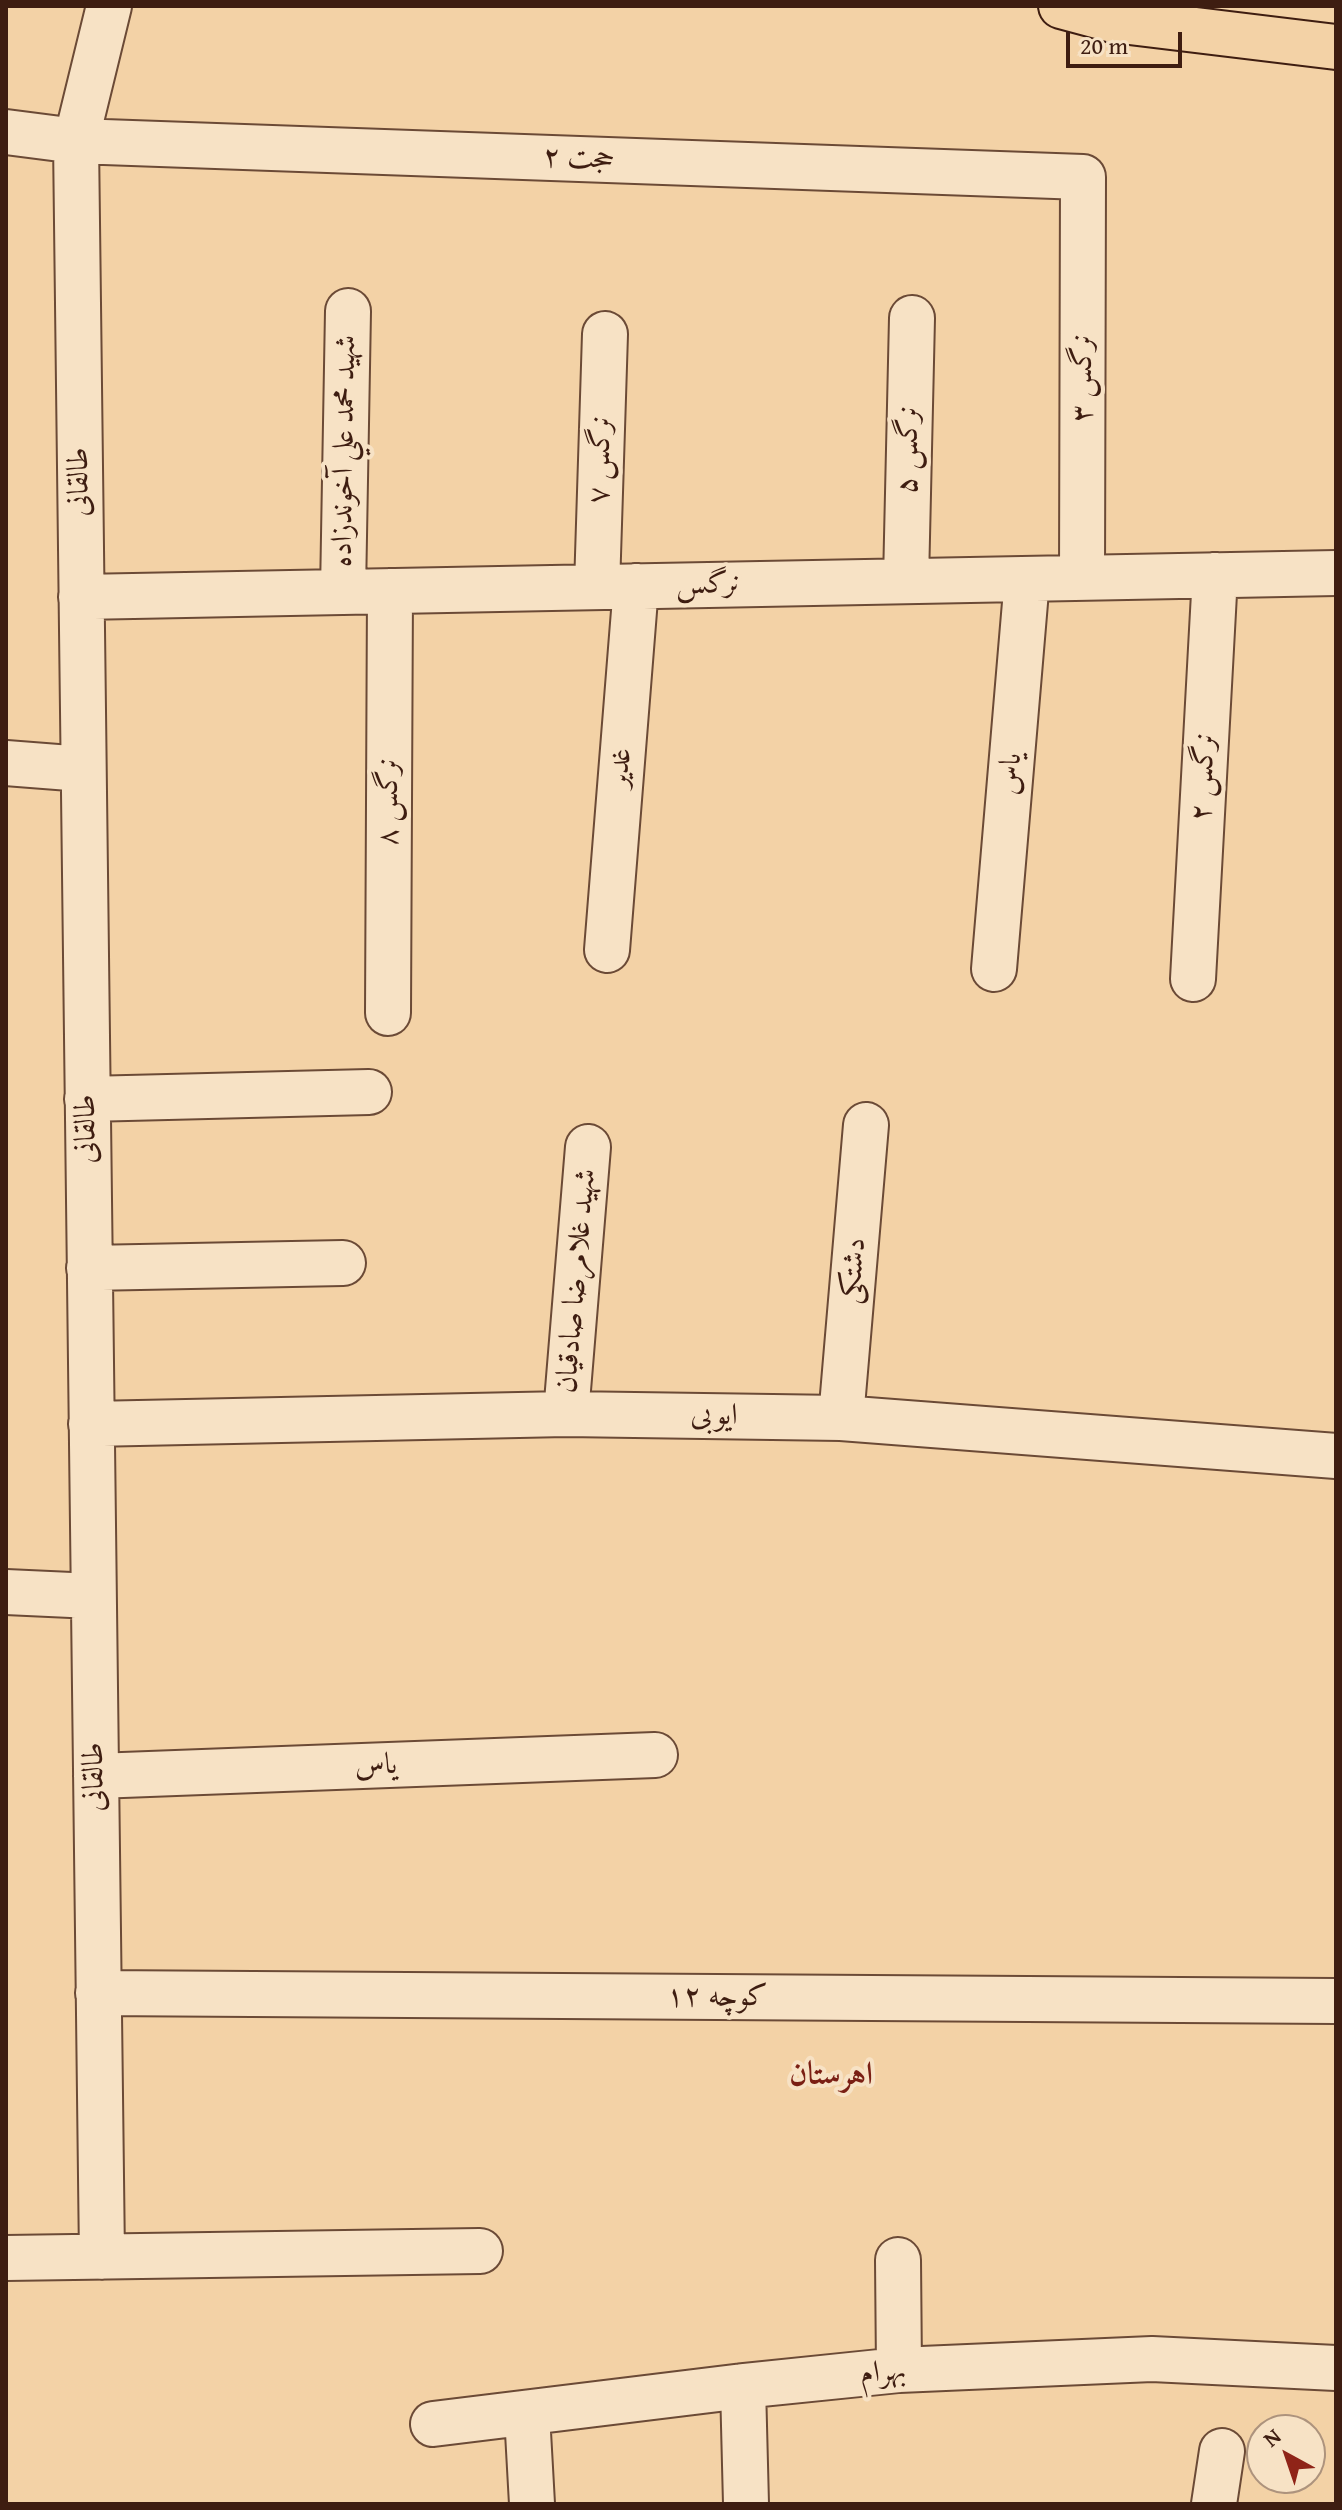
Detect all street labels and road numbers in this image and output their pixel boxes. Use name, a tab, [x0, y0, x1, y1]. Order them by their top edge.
street label: حجت ۲	[542, 140, 616, 178]
street label: نرگس ۳	[1065, 334, 1101, 422]
street label: شهيد محمد علي آخوندزاده	[325, 335, 365, 567]
street label: نرگس ۵	[890, 406, 928, 494]
street label: نرگس ۷	[581, 415, 621, 505]
street label: طالقانی	[61, 447, 99, 517]
street label: نرگس	[676, 566, 740, 604]
street label: نرگس ۲	[1184, 732, 1224, 822]
street label: غدیر	[601, 746, 641, 790]
street label: یاس	[991, 751, 1031, 797]
street label: نرگس ۸	[371, 758, 407, 846]
street label: طالقانی	[68, 1094, 106, 1164]
street label: شهید غلامرضا صادقیان	[549, 1167, 605, 1395]
street label: دشتکی	[833, 1236, 875, 1306]
street label: ایوبی	[690, 1398, 738, 1434]
street label: طالقانی	[76, 1742, 114, 1812]
street label: یاس	[354, 1747, 398, 1785]
street label: کوچه ۱۲	[666, 1979, 768, 2015]
street label: بهرام	[858, 2353, 908, 2393]

